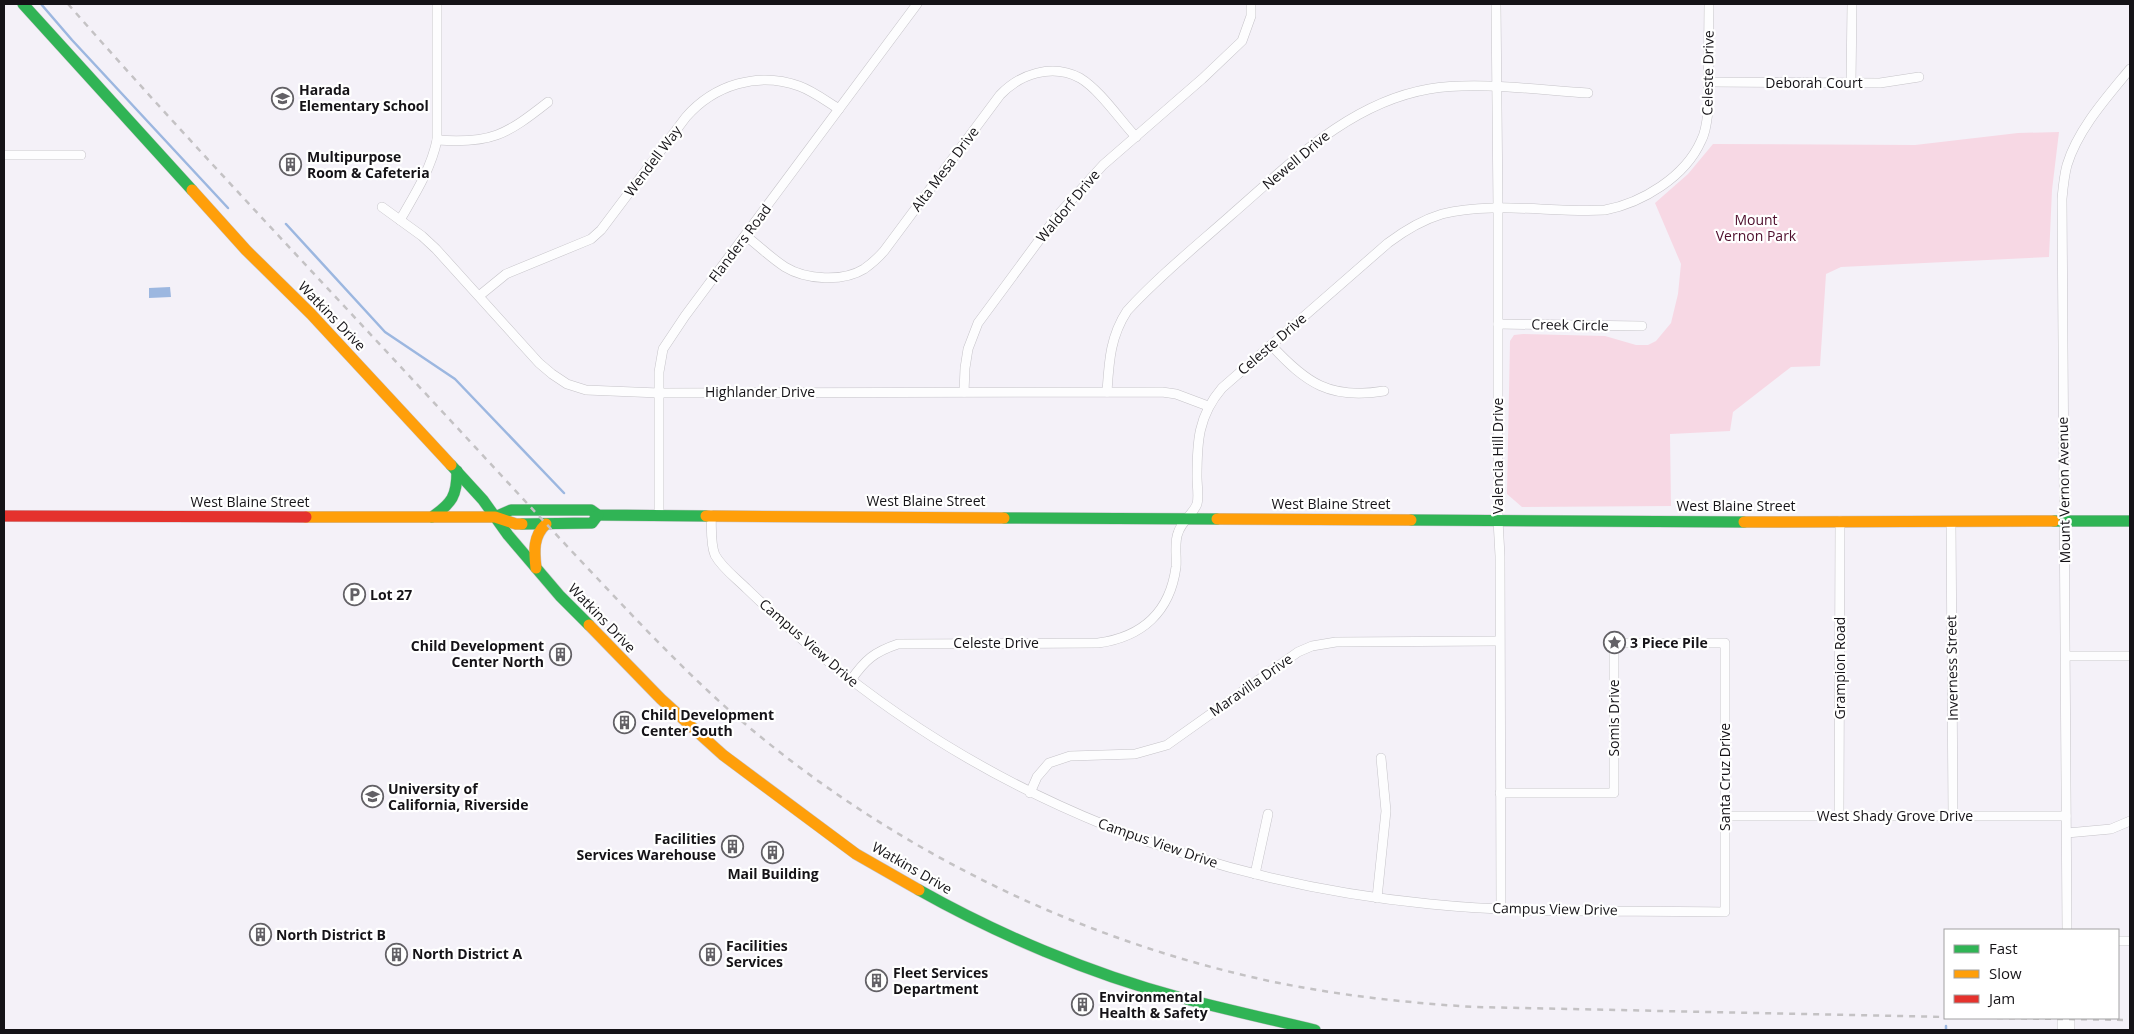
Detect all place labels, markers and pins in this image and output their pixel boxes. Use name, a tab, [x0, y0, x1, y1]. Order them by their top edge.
place label: Harada Elementary School	[299, 80, 429, 115]
school or university icon: Harada Elementary School	[271, 86, 295, 110]
place label: Multipurpose Room & Cafeteria	[307, 147, 430, 182]
building icon: Multipurpose Room & Cafeteria	[279, 153, 303, 177]
parking icon: Lot 27	[342, 583, 366, 607]
place label: Lot 27	[370, 585, 412, 604]
place icon: 3 Piece Pile	[1602, 631, 1626, 655]
place label: 3 Piece Pile	[1630, 633, 1708, 652]
place label: Child Development Center North	[411, 636, 544, 671]
building icon: Child Development Center North	[548, 642, 572, 666]
place label: Child Development Center South	[641, 705, 774, 740]
building icon: Child Development Center South	[613, 711, 637, 735]
place label: University of California, Riverside	[388, 779, 528, 814]
school or university icon: University of California, Riverside	[360, 785, 384, 809]
place label: Facilities Services Warehouse	[576, 829, 716, 864]
building icon: Facilities Services Warehouse	[720, 835, 744, 859]
building icon: Mail Building	[761, 840, 785, 864]
place label: Mail Building	[727, 864, 819, 883]
building icon: North District B	[248, 923, 272, 947]
place label: North District B	[276, 925, 386, 944]
place label: Facilities Services	[726, 936, 788, 971]
building icon: North District A	[384, 942, 408, 966]
building icon: Facilities Services	[698, 942, 722, 966]
place label: North District A	[412, 944, 523, 963]
place label: Fleet Services Department	[893, 963, 988, 998]
building icon: Fleet Services Department	[865, 969, 889, 993]
place label: Environmental Health & Safety	[1099, 987, 1208, 1022]
building icon: Environmental Health & Safety	[1071, 993, 1095, 1017]

